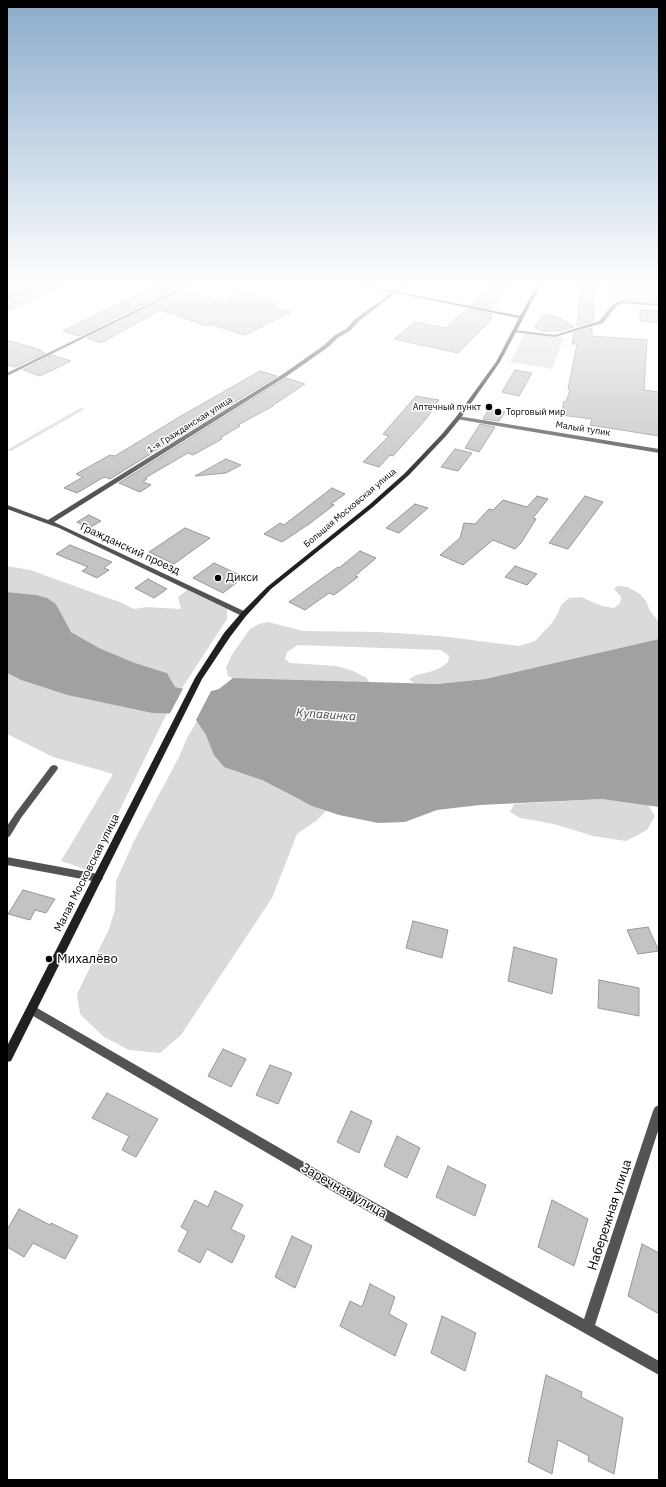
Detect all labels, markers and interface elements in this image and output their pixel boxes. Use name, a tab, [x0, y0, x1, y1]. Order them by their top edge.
street label: 1-я Гражданская улица	[145, 394, 235, 456]
place label: Аптечный пункт	[413, 402, 481, 412]
marker: Аптечный пункт	[484, 402, 494, 412]
marker: Торговый мир	[493, 407, 503, 417]
place label: Торговый мир	[506, 407, 565, 417]
street label: Малый тупик	[555, 419, 611, 439]
street label: Большая Московская улица	[302, 466, 398, 550]
street label: Гражданский проезд	[78, 520, 182, 578]
place label: Дикси	[226, 571, 258, 585]
marker: Дикси	[213, 573, 223, 583]
water label: Купавинка	[296, 706, 356, 724]
street label: Малая Московская улица	[51, 812, 123, 934]
place label: Михалёво	[57, 951, 118, 967]
marker: Михалёво	[44, 954, 54, 964]
street label: Набережная улица	[585, 1158, 635, 1272]
street label: Заречная улица	[298, 1160, 390, 1222]

